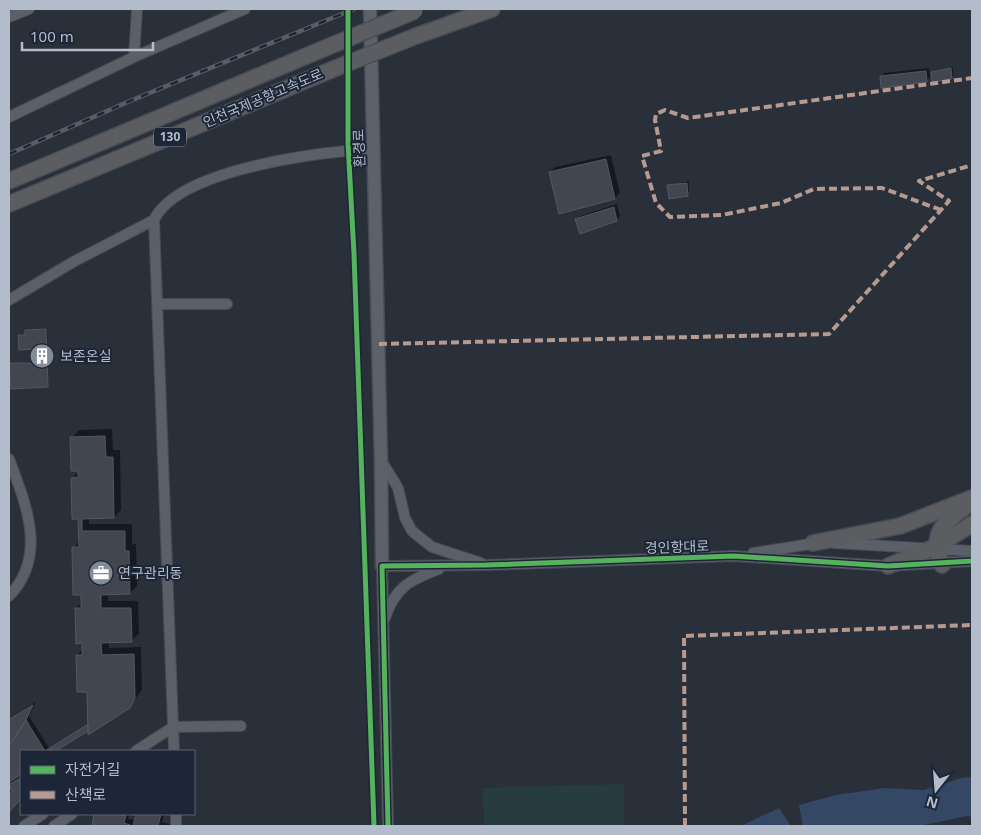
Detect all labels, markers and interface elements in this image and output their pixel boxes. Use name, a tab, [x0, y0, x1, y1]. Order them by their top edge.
scale bar	[22, 20, 154, 52]
text: 100 m	[30, 26, 74, 46]
street label: 인천국제공항고속도로	[200, 64, 326, 131]
road number: 130	[154, 128, 186, 146]
street label: 환경로	[348, 128, 369, 168]
building icon: 보존온실	[29, 343, 55, 369]
place label: 보존온실	[60, 346, 112, 365]
street label: 경인항대로	[644, 536, 710, 557]
office icon: 연구관리동	[88, 560, 114, 586]
place label: 연구관리동	[118, 563, 183, 582]
legend	[20, 750, 195, 815]
text: 자전거길	[65, 759, 120, 779]
north arrow	[911, 765, 961, 815]
text: 산책로	[65, 784, 106, 804]
text: N	[924, 792, 940, 814]

